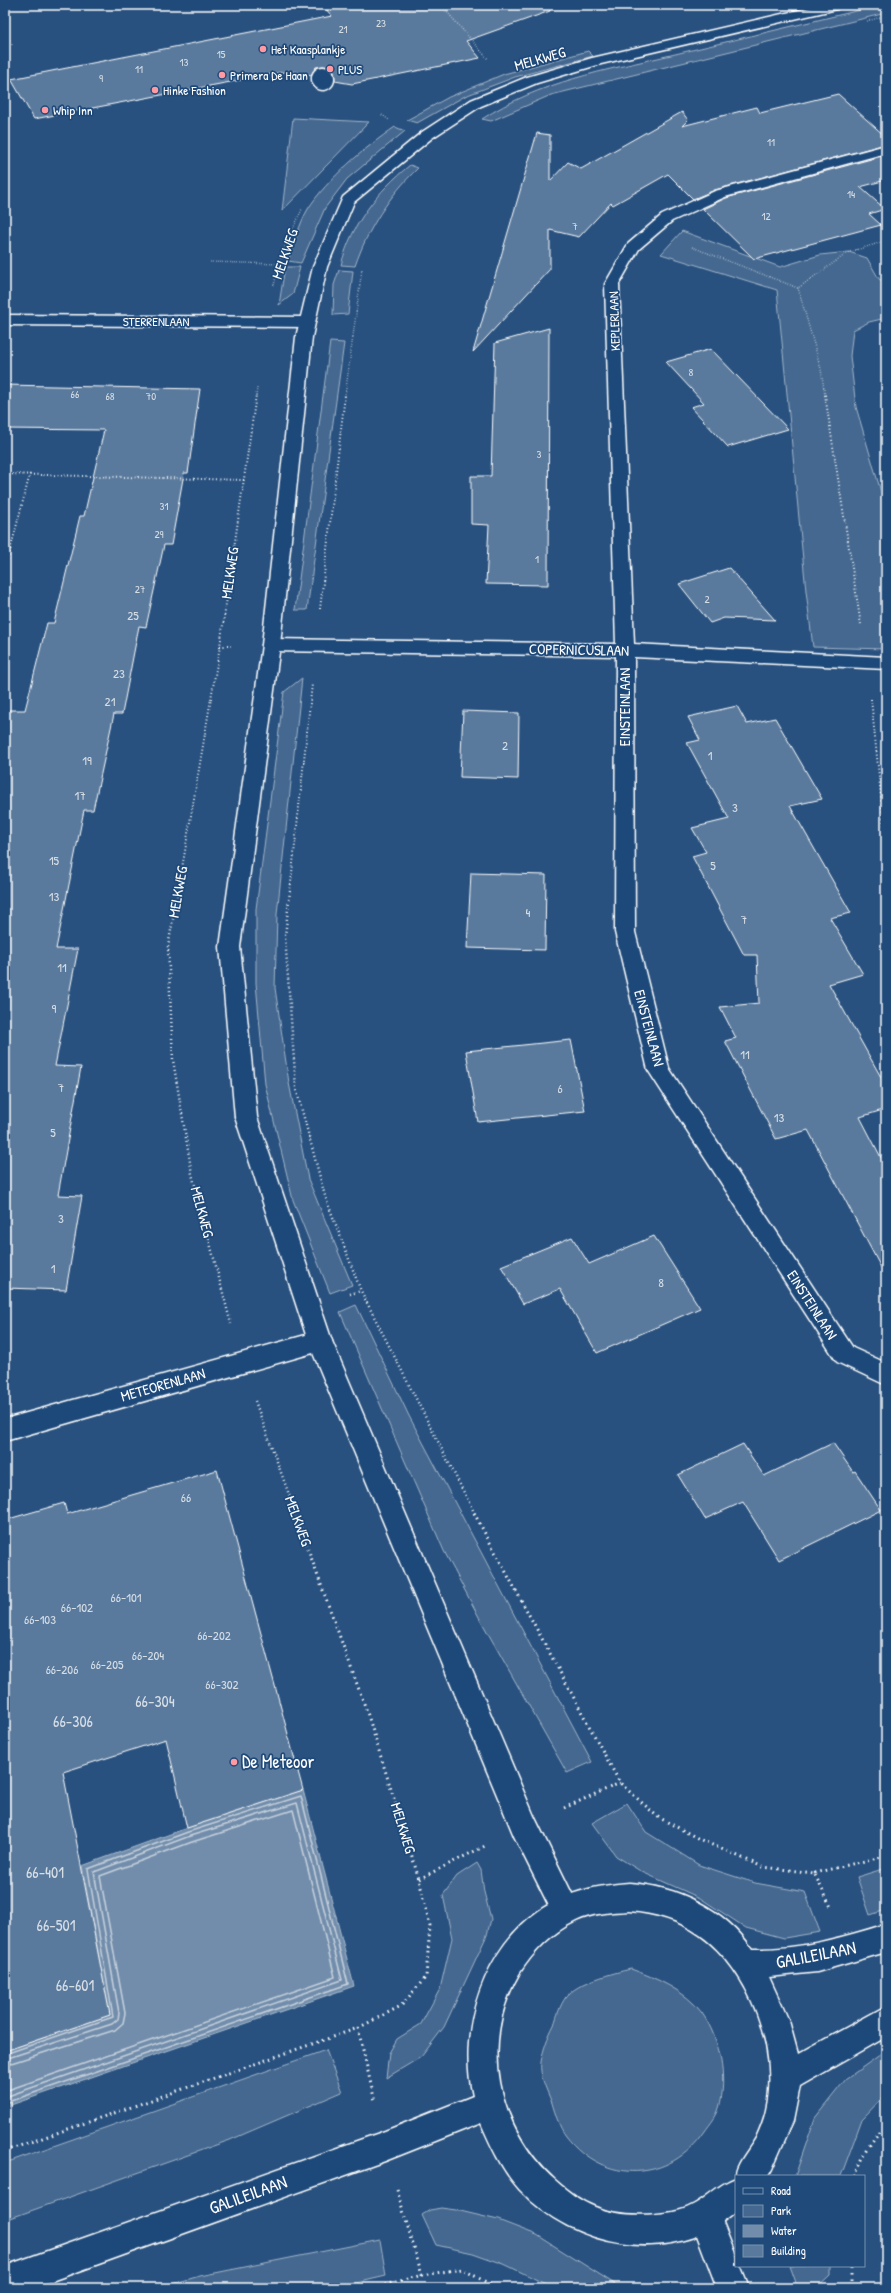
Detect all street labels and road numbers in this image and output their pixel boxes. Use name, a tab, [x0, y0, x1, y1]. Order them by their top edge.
street label: MELKWEG	[512, 41, 569, 76]
street label: MELKWEG	[266, 225, 303, 282]
street label: KEPLERLAAN	[604, 291, 624, 351]
street label: STERRENLAAN	[123, 312, 189, 330]
street label: MELKWEG	[215, 545, 244, 600]
street label: COPERNICUSLAAN	[529, 638, 629, 661]
street label: EINSTEINLAAN	[614, 668, 635, 746]
street label: MELKWEG	[163, 864, 193, 919]
street label: EINSTEINLAAN	[629, 987, 670, 1068]
street label: MELKWEG	[186, 1184, 220, 1240]
street label: EINSTEINLAAN	[782, 1266, 843, 1343]
street label: METEORENLAAN	[118, 1362, 208, 1407]
street label: MELKWEG	[280, 1493, 318, 1550]
street label: MELKWEG	[386, 1800, 421, 1857]
street label: GALILEILAAN	[774, 1935, 858, 1975]
street label: GALILEILAAN	[205, 2169, 290, 2220]

